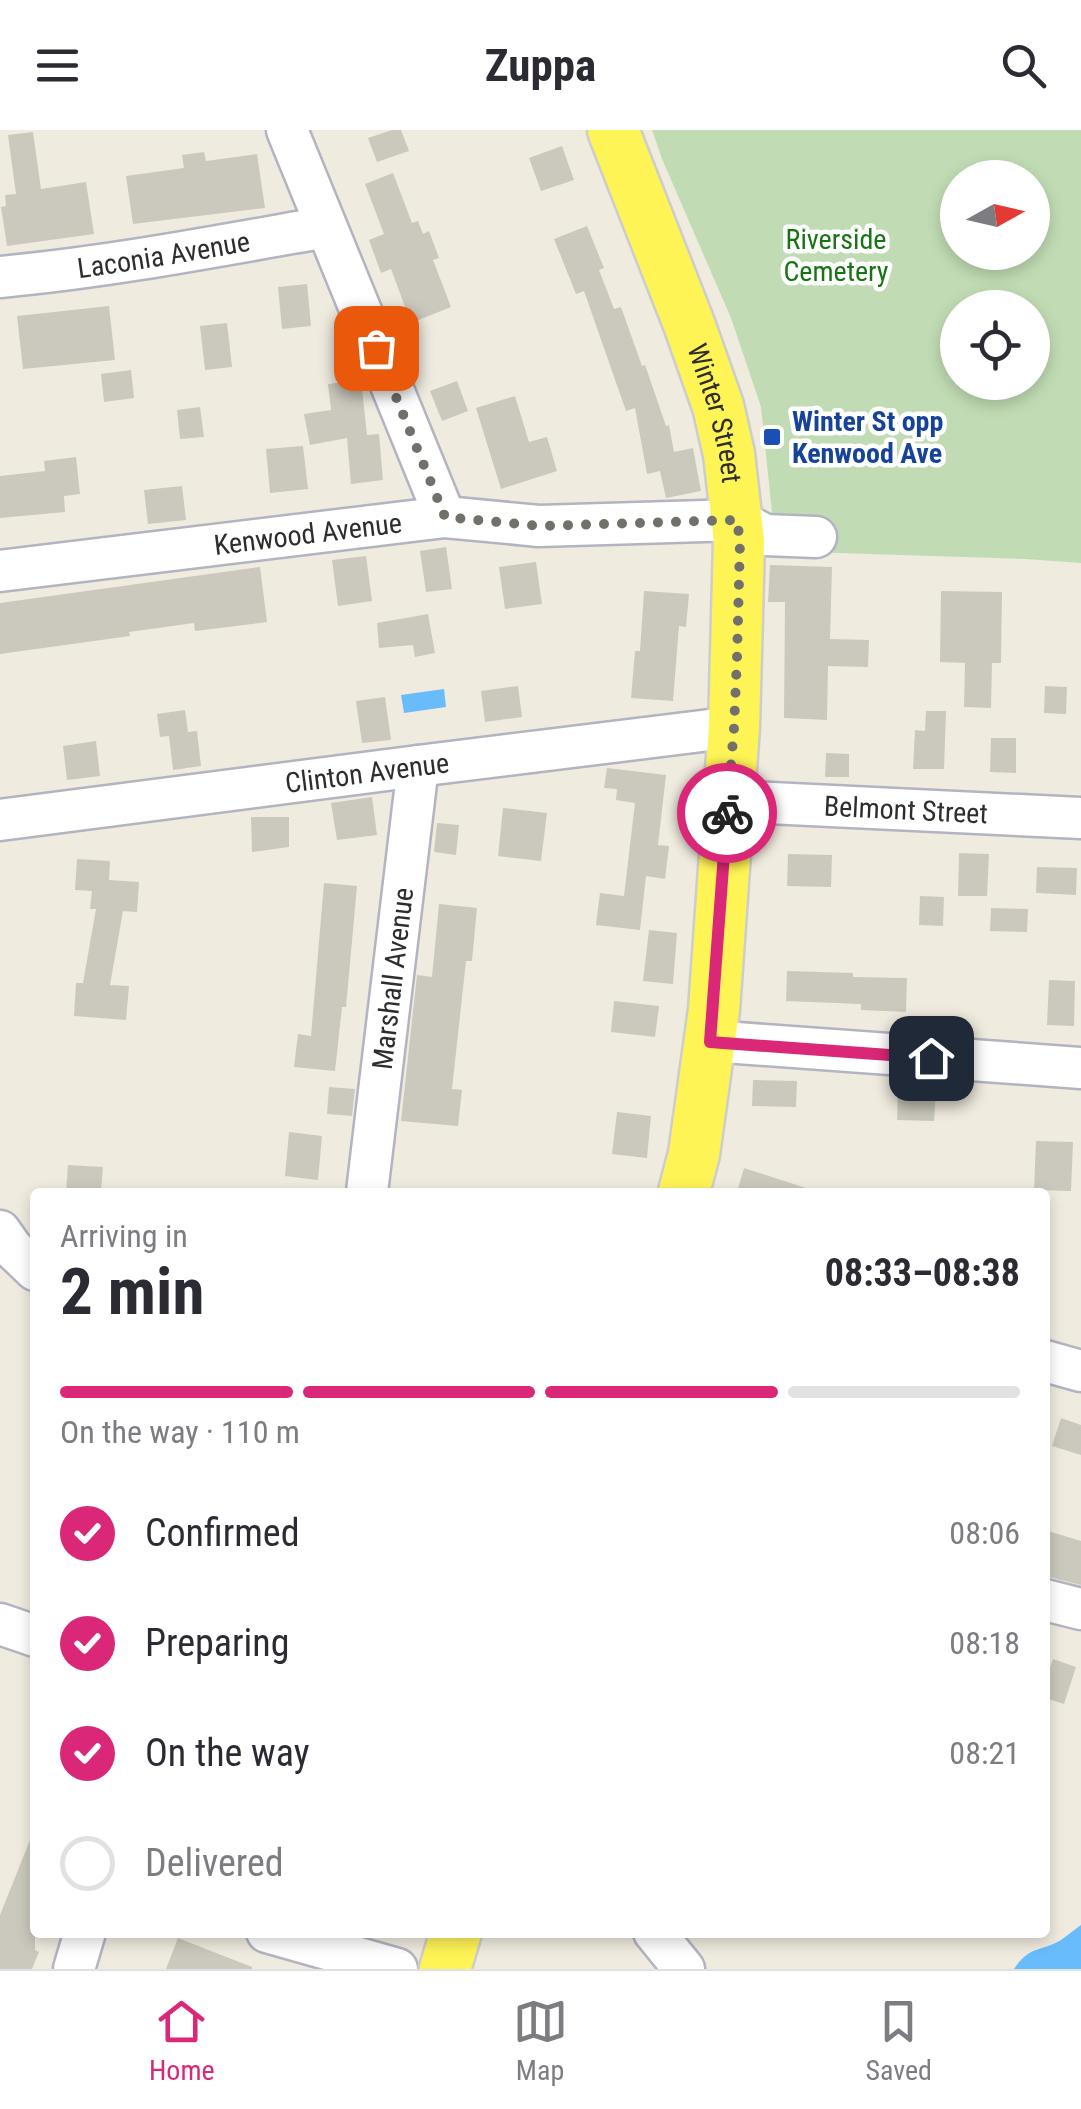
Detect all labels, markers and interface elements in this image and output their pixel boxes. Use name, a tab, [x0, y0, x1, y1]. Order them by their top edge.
icon: menu	[30, 38, 85, 93]
icon: search	[996, 38, 1051, 93]
text: Zuppa	[485, 39, 596, 92]
north arrow	[940, 160, 1050, 270]
map controls	[940, 160, 1050, 400]
park label: Riverside Cemetery	[783, 223, 889, 288]
street label: Laconia Avenue	[75, 225, 252, 285]
button: locate	[940, 290, 1050, 400]
pin	[334, 306, 419, 391]
icon: bag	[349, 321, 404, 376]
street label: Winter Street	[680, 339, 748, 485]
place label: Winter St opp Kenwood Ave	[792, 405, 943, 470]
marker: Winter St opp Kenwood Ave	[761, 426, 783, 448]
street label: Kenwood Avenue	[212, 506, 404, 562]
street label: Clinton Avenue	[283, 746, 451, 800]
courier	[677, 763, 777, 863]
icon: bike	[700, 786, 755, 841]
street label: Belmont Street	[823, 790, 988, 830]
street label: Marshall Avenue	[366, 886, 420, 1071]
pin	[889, 1016, 974, 1101]
icon: home	[904, 1031, 959, 1086]
text: Arriving in	[60, 1217, 188, 1255]
text: 08:33–08:38	[825, 1251, 1020, 1295]
text: 2 min	[60, 1254, 204, 1330]
text: On the way · 110 m	[60, 1413, 300, 1451]
icon: check	[60, 1506, 115, 1561]
text: Confirmed	[145, 1511, 300, 1555]
text: 08:06	[949, 1514, 1020, 1552]
icon: check	[60, 1616, 115, 1671]
text: Preparing	[145, 1621, 290, 1665]
text: 08:18	[949, 1624, 1020, 1662]
icon: check	[60, 1726, 115, 1781]
text: On the way	[145, 1731, 310, 1775]
text: 08:21	[949, 1734, 1020, 1772]
text: Delivered	[145, 1841, 284, 1885]
tab: Home	[149, 1994, 215, 2087]
tab: Map	[513, 1994, 568, 2087]
tab: Saved	[865, 1994, 932, 2087]

